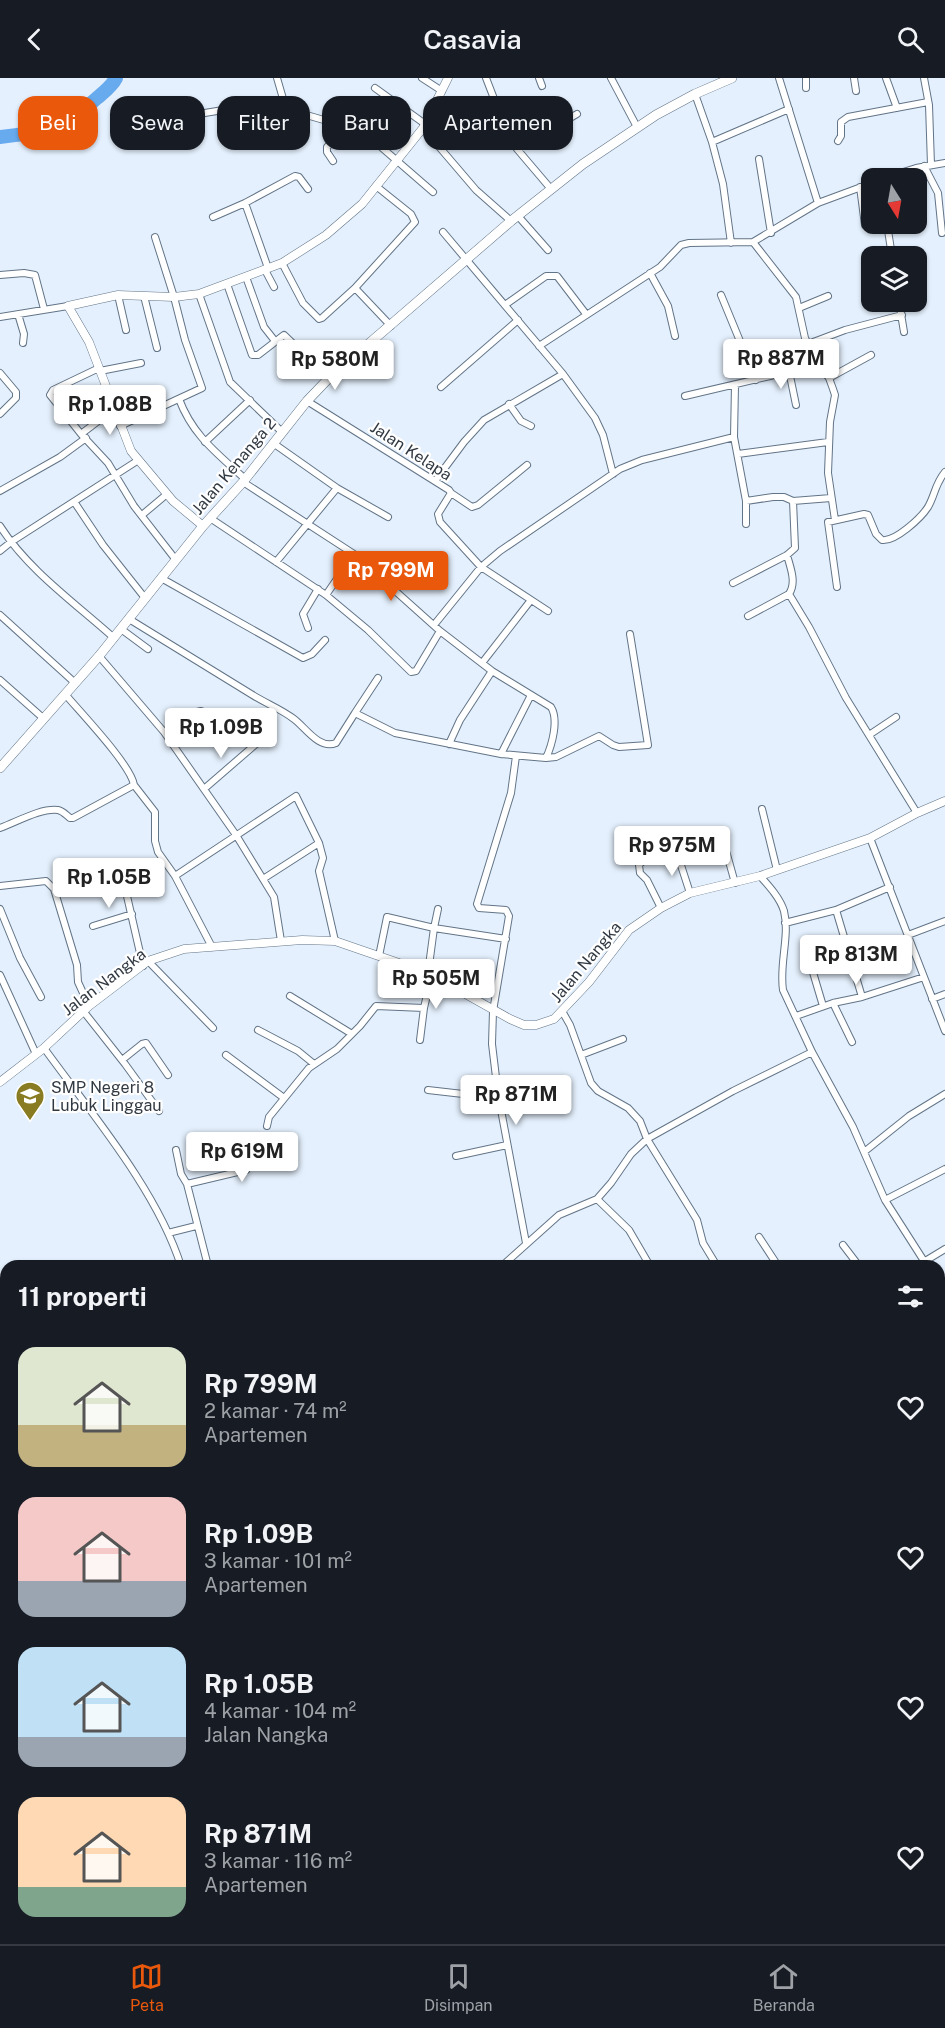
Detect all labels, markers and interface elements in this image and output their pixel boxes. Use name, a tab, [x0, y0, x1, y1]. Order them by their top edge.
icon: back	[18, 23, 51, 56]
text: Casavia	[423, 23, 522, 55]
icon: search	[894, 23, 927, 56]
chip: Beli	[18, 96, 98, 150]
chip: Sewa	[110, 96, 205, 150]
chip: Filter	[217, 96, 310, 150]
chip: Baru	[322, 96, 411, 150]
chip: Apartemen	[423, 96, 573, 150]
north arrow	[861, 168, 927, 234]
map controls	[861, 168, 927, 312]
button: layers	[861, 246, 927, 312]
pin: Rp 887M	[726, 339, 836, 390]
pin: Rp 580M	[280, 340, 390, 391]
text: Rp 887M	[737, 346, 825, 370]
text: Rp 580M	[291, 347, 379, 371]
pin: Rp 1.08B	[48, 385, 172, 436]
text: Rp 1.08B	[68, 392, 152, 416]
street label: Jalan Kenanga 2	[188, 414, 280, 518]
street label: Jalan Kelapa	[367, 418, 455, 484]
pin: Rp 799M	[336, 551, 446, 602]
text: Rp 799M	[347, 558, 435, 582]
pin: Rp 1.09B	[159, 708, 283, 759]
text: Rp 1.09B	[179, 715, 263, 739]
pin: Rp 975M	[617, 826, 727, 877]
text: Rp 975M	[628, 833, 716, 857]
pin: Rp 1.05B	[47, 858, 171, 909]
text: Rp 1.05B	[67, 865, 151, 889]
street label: Jalan Nangka	[547, 918, 625, 1006]
pin: Rp 813M	[801, 935, 911, 986]
text: Rp 813M	[814, 942, 898, 966]
street label: Jalan Nangka	[59, 944, 149, 1020]
pin: Rp 505M	[381, 959, 491, 1010]
text: Rp 505M	[392, 966, 480, 990]
pin: Rp 871M	[461, 1075, 571, 1126]
place label: SMP Negeri 8 Lubuk Linggau	[51, 1078, 162, 1115]
school or university icon: SMP Negeri 8 Lubuk Linggau	[14, 1080, 46, 1122]
text: Rp 871M	[474, 1082, 558, 1106]
pin: Rp 619M	[187, 1132, 297, 1183]
text: Rp 619M	[200, 1139, 284, 1163]
icon: filters	[894, 1280, 927, 1313]
text: 11 properti	[18, 1281, 147, 1312]
text: Rp 799M	[204, 1368, 318, 1399]
icon: home	[66, 1371, 138, 1443]
icon: heart	[894, 1391, 927, 1424]
text: 2 kamar · 74 m²	[204, 1399, 347, 1423]
text: Apartemen	[204, 1423, 308, 1447]
text: Rp 1.09B	[204, 1518, 313, 1549]
icon: home	[66, 1521, 138, 1593]
icon: heart	[894, 1541, 927, 1574]
text: 3 kamar · 101 m²	[204, 1549, 352, 1573]
text: Apartemen	[204, 1573, 308, 1597]
text: Rp 1.05B	[204, 1668, 314, 1699]
icon: home	[66, 1671, 138, 1743]
icon: heart	[894, 1691, 927, 1724]
text: 4 kamar · 104 m²	[204, 1699, 356, 1723]
text: Jalan Nangka	[204, 1723, 328, 1747]
text: Rp 871M	[204, 1818, 312, 1849]
icon: home	[66, 1821, 138, 1893]
icon: heart	[894, 1841, 927, 1874]
text: 3 kamar · 116 m²	[204, 1849, 352, 1873]
text: Apartemen	[204, 1873, 308, 1897]
tab: Peta	[130, 1960, 164, 2015]
tab: Disimpan	[424, 1960, 493, 2015]
tab: Beranda	[753, 1960, 815, 2015]

